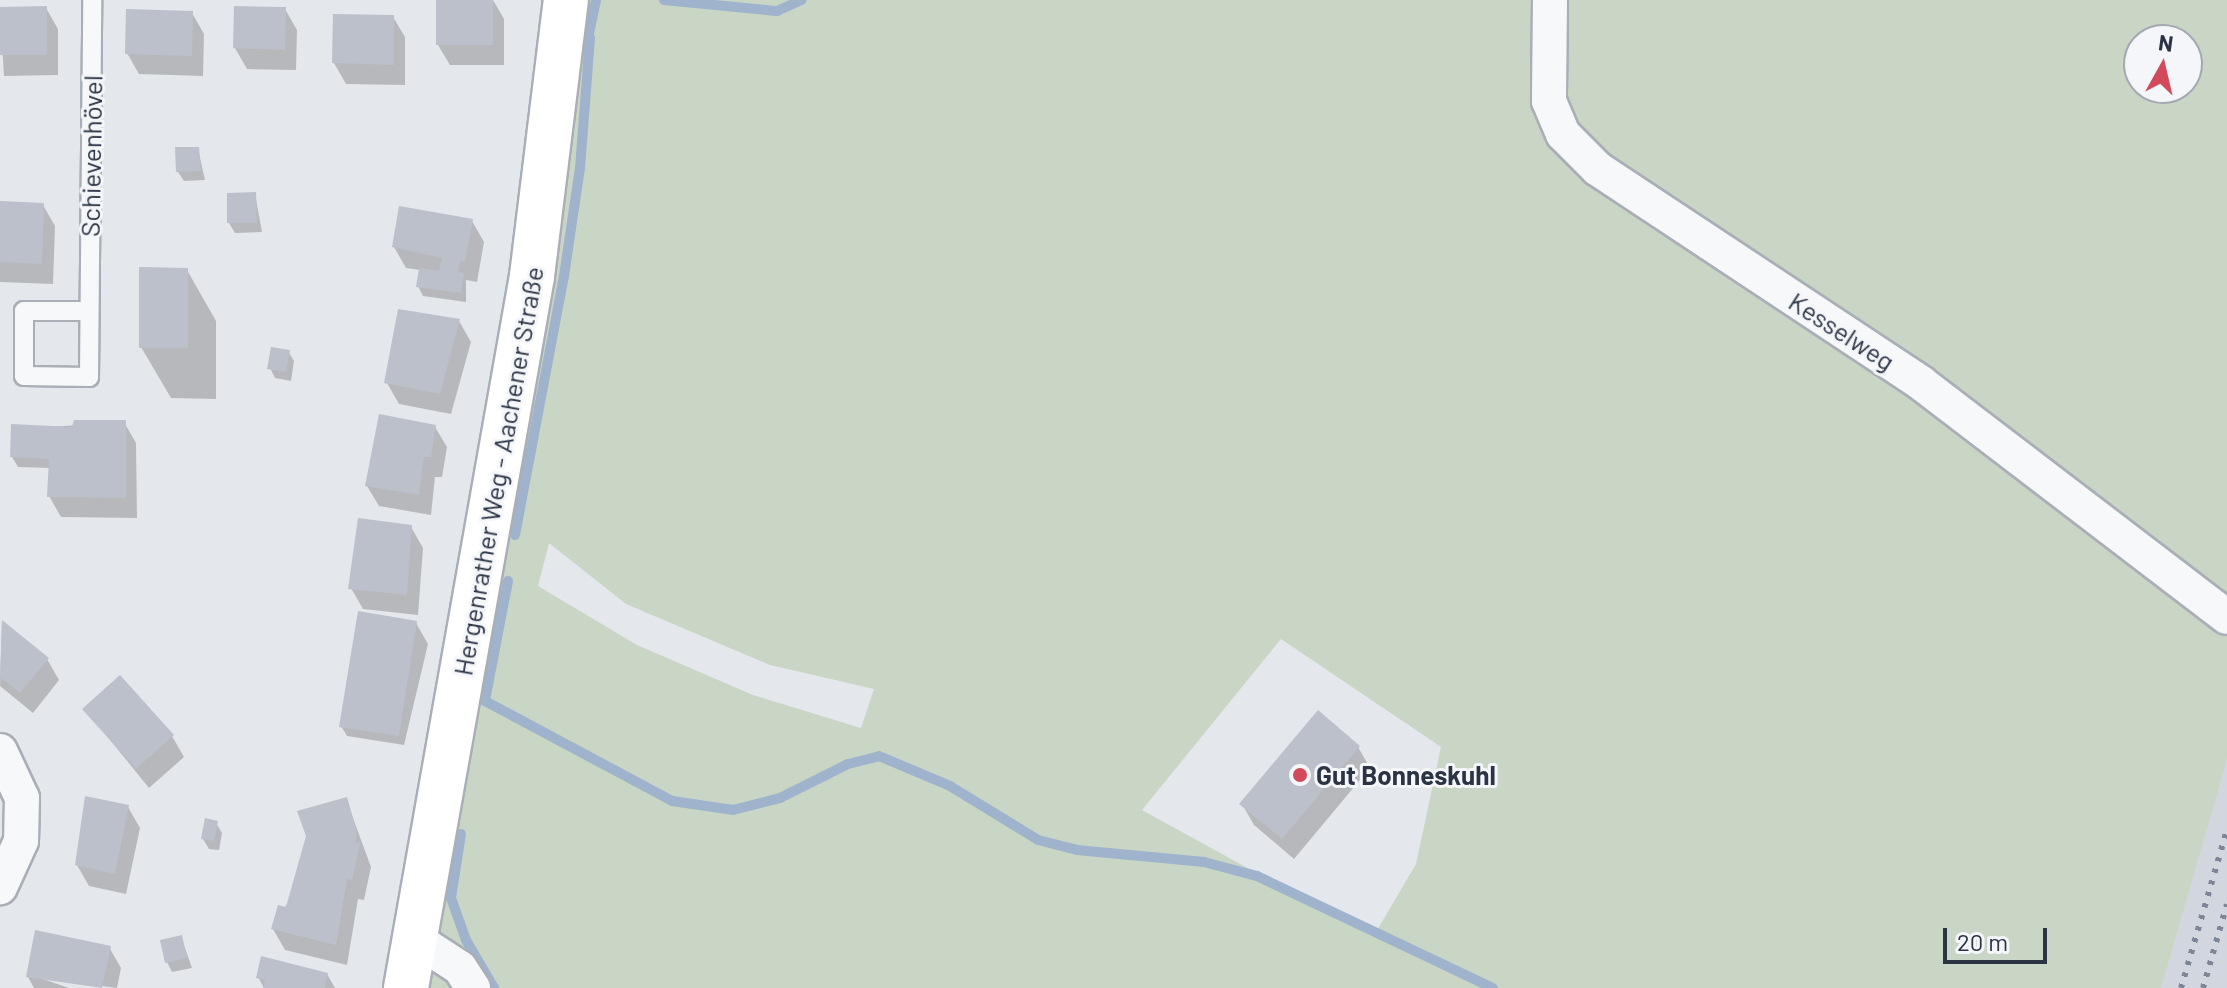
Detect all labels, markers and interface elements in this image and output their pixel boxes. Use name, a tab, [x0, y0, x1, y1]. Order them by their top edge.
north arrow	[2123, 24, 2203, 104]
text: N	[2157, 28, 2175, 56]
street label: Schievenhövel	[74, 75, 108, 237]
street label: Hergenrather Weg - Aachener Straße	[447, 264, 549, 678]
street label: Kesselweg	[1783, 285, 1901, 377]
place label: Gut Bonneskuhl	[1316, 759, 1496, 791]
marker: Gut Bonneskuhl	[1291, 766, 1309, 784]
scale bar	[1947, 912, 2051, 962]
text: 20 m	[1957, 927, 2008, 956]

